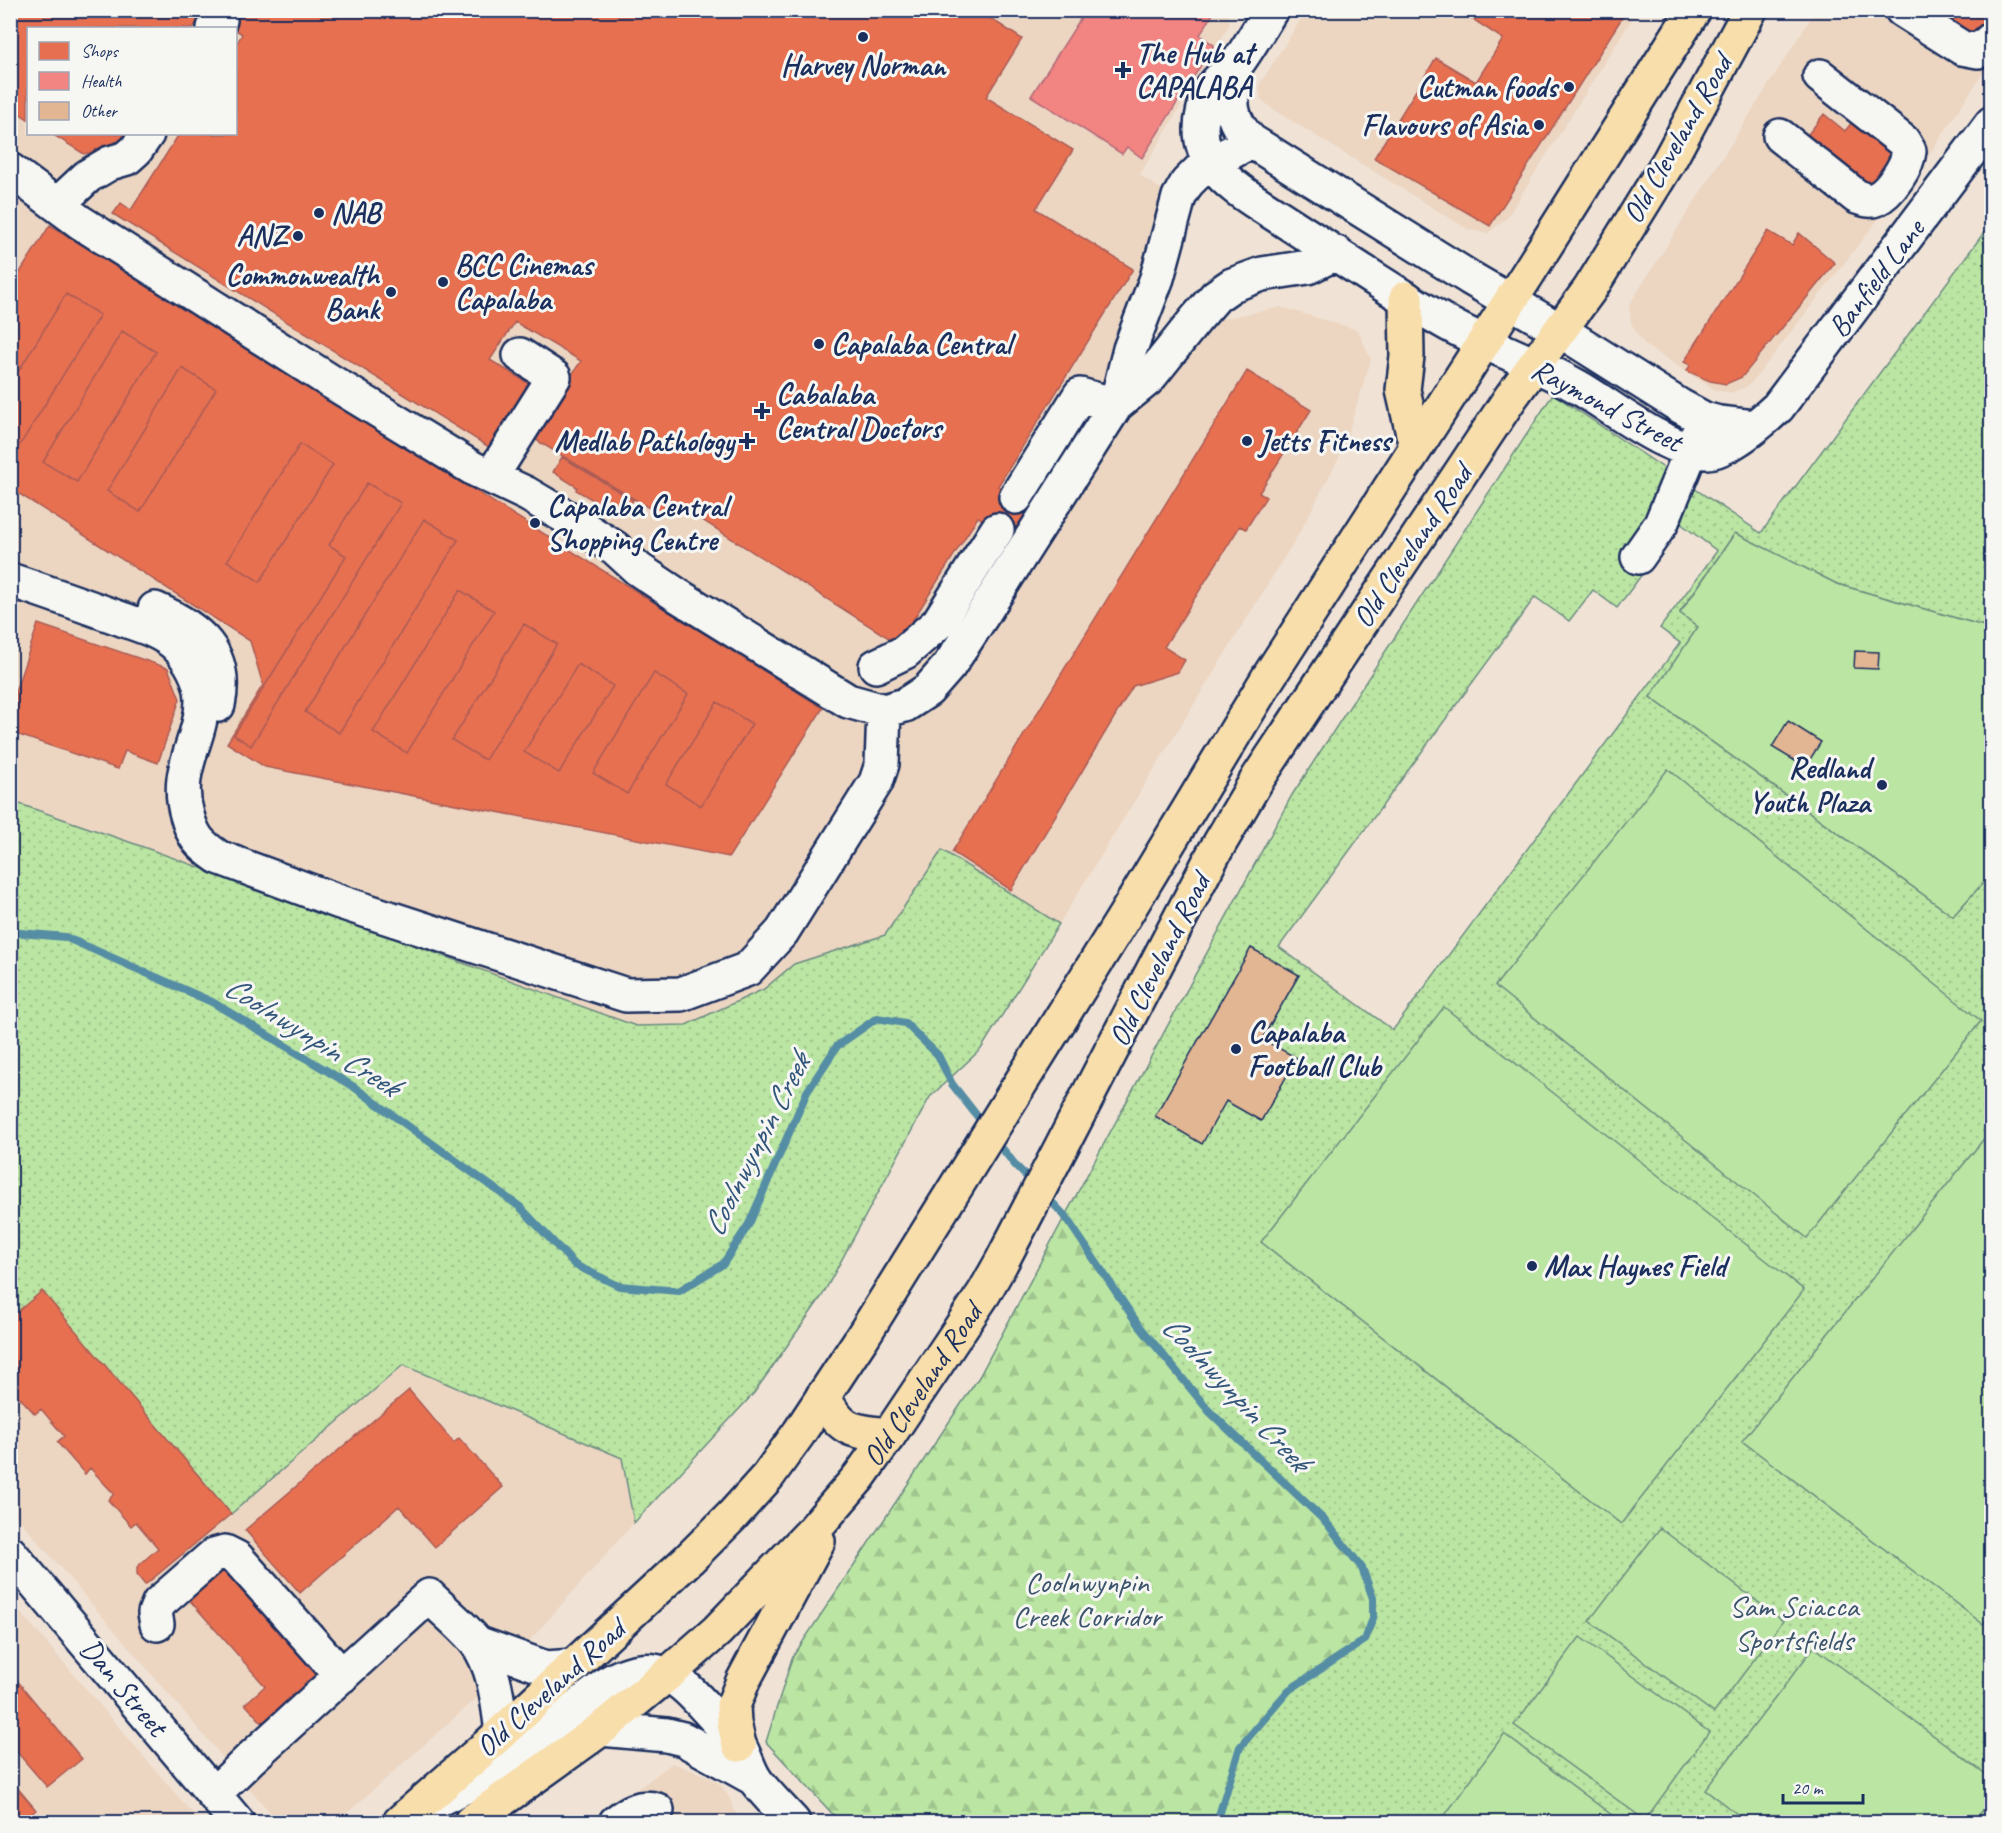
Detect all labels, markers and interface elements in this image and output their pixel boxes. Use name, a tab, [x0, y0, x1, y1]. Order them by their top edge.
legend	[27, 27, 237, 135]
marker: Harvey Norman	[856, 30, 870, 44]
place label: The Hub at CAPALABA	[1136, 34, 1258, 106]
text: Shops	[81, 40, 120, 62]
street label: Old Cleveland Road	[1613, 44, 1743, 230]
place label: Harvey Norman	[781, 46, 948, 84]
marker: The Hub at CAPALABA	[1114, 61, 1132, 79]
place label: Cutman foods	[1417, 68, 1560, 106]
text: Health	[81, 70, 122, 92]
marker: Cutman foods	[1562, 80, 1576, 94]
text: Other	[81, 100, 118, 122]
place label: Flavours of Asia	[1362, 106, 1529, 144]
marker: Flavours of Asia	[1532, 118, 1546, 132]
place label: NAB	[331, 194, 383, 232]
marker: NAB	[312, 206, 326, 220]
street label: Banfield Lane	[1819, 210, 1934, 345]
place label: ANZ	[236, 217, 291, 255]
marker: ANZ	[291, 229, 305, 243]
place label: BCC Cinemas Capalaba	[455, 246, 596, 318]
place label: Commonwealth Bank	[225, 256, 382, 328]
marker: BCC Cinemas Capalaba	[436, 275, 450, 289]
marker: Commonwealth Bank	[384, 285, 398, 299]
place label: Capalaba Central	[831, 325, 1017, 363]
marker: Capalaba Central	[812, 337, 826, 351]
street label: Raymond Street	[1525, 350, 1691, 462]
place label: Cabalaba Central Doctors	[776, 375, 945, 447]
marker: Cabalaba Central Doctors	[753, 402, 771, 420]
place label: Medlab Pathology	[554, 422, 737, 461]
place label: Jetts Fitness	[1257, 422, 1394, 460]
marker: Medlab Pathology	[738, 432, 756, 450]
marker: Jetts Fitness	[1240, 434, 1254, 448]
street label: Old Cleveland Road	[1344, 454, 1483, 635]
place label: Capalaba Central Shopping Centre	[547, 487, 733, 559]
marker: Capalaba Central Shopping Centre	[528, 516, 542, 530]
place label: Redland Youth Plaza	[1749, 749, 1875, 821]
marker: Redland Youth Plaza	[1875, 778, 1889, 792]
street label: Old Cleveland Road	[1099, 864, 1221, 1053]
water label: Coolnwynpin Creek	[217, 966, 412, 1109]
place label: Capalaba Football Club	[1248, 1013, 1384, 1085]
water label: Coolnwynpin Creek	[693, 1042, 822, 1243]
marker: Capalaba Football Club	[1229, 1042, 1243, 1056]
place label: Max Haynes Field	[1544, 1247, 1731, 1286]
marker: Max Haynes Field	[1525, 1259, 1539, 1273]
street label: Old Cleveland Road	[854, 1293, 993, 1474]
water label: Coolnwynpin Creek	[1153, 1306, 1323, 1484]
park label: Coolnwynpin Creek Corridor	[1013, 1563, 1163, 1635]
park label: Sam Sciacca Sportsfields	[1729, 1587, 1861, 1659]
street label: Old Cleveland Road	[467, 1608, 636, 1765]
street label: Dan Street	[72, 1630, 178, 1746]
scale bar	[1783, 1767, 1862, 1805]
text: 20 m	[1792, 1777, 1825, 1799]

